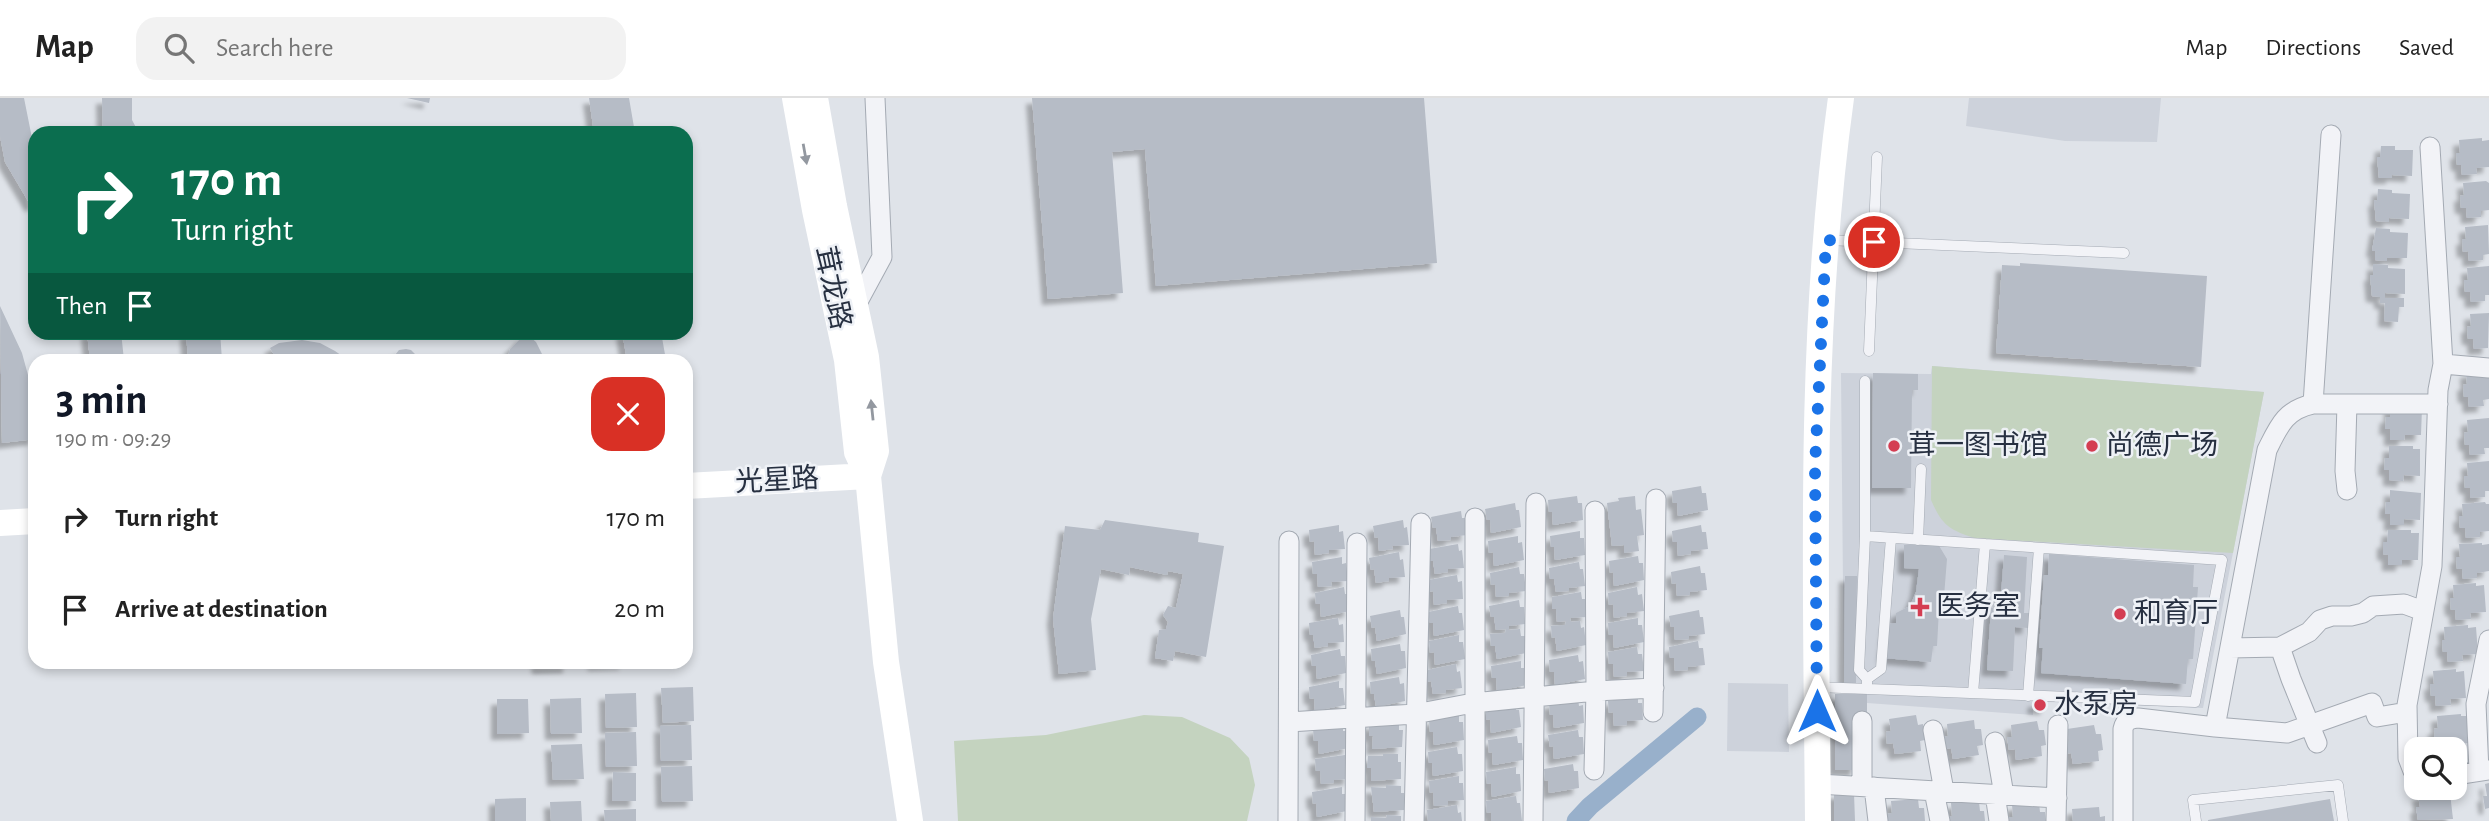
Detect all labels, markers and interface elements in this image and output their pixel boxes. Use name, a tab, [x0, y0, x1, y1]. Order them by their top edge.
search box	[136, 17, 626, 80]
icon: search	[160, 29, 198, 67]
text: Map	[35, 31, 94, 64]
text: Search here	[216, 35, 334, 61]
text: Map	[2185, 36, 2227, 60]
text: Directions	[2265, 36, 2361, 60]
text: Saved	[2399, 36, 2454, 60]
one-way arrow	[800, 143, 811, 165]
icon: right	[56, 154, 147, 245]
text: 170 m	[171, 156, 282, 205]
pin	[1844, 212, 1904, 272]
text: Turn right	[171, 214, 293, 246]
icon: arrive	[1855, 223, 1893, 261]
street label: 茸龙路	[810, 244, 856, 332]
icon: arrive	[121, 287, 159, 325]
text: Then	[56, 293, 107, 319]
button: close	[591, 377, 665, 451]
text: 3 min	[56, 379, 148, 421]
one-way arrow	[866, 399, 877, 421]
text: 190 m · 09:29	[56, 428, 171, 451]
place label: 茸一图书馆	[1908, 430, 2048, 460]
place label: 尚德广场	[2106, 430, 2218, 460]
marker: 茸一图书馆	[1886, 438, 1902, 454]
marker: 尚德广场	[2084, 438, 2100, 454]
street label: 光星路	[734, 463, 820, 497]
icon: right	[56, 500, 94, 538]
text: Turn right	[115, 505, 218, 531]
text: 170 m	[606, 505, 665, 531]
icon: arrive	[56, 591, 94, 629]
place label: 医务室	[1936, 591, 2020, 621]
text: Arrive at destination	[115, 596, 328, 622]
text: 20 m	[614, 596, 665, 622]
marker: 医务室	[1910, 597, 1930, 617]
place label: 和育厅	[2134, 598, 2218, 628]
marker: 和育厅	[2112, 606, 2128, 622]
position arrow	[1780, 674, 1854, 748]
place label: 水泵房	[2054, 689, 2138, 719]
marker: 水泵房	[2032, 697, 2048, 713]
map controls	[2404, 737, 2467, 800]
button: search	[2404, 737, 2467, 800]

